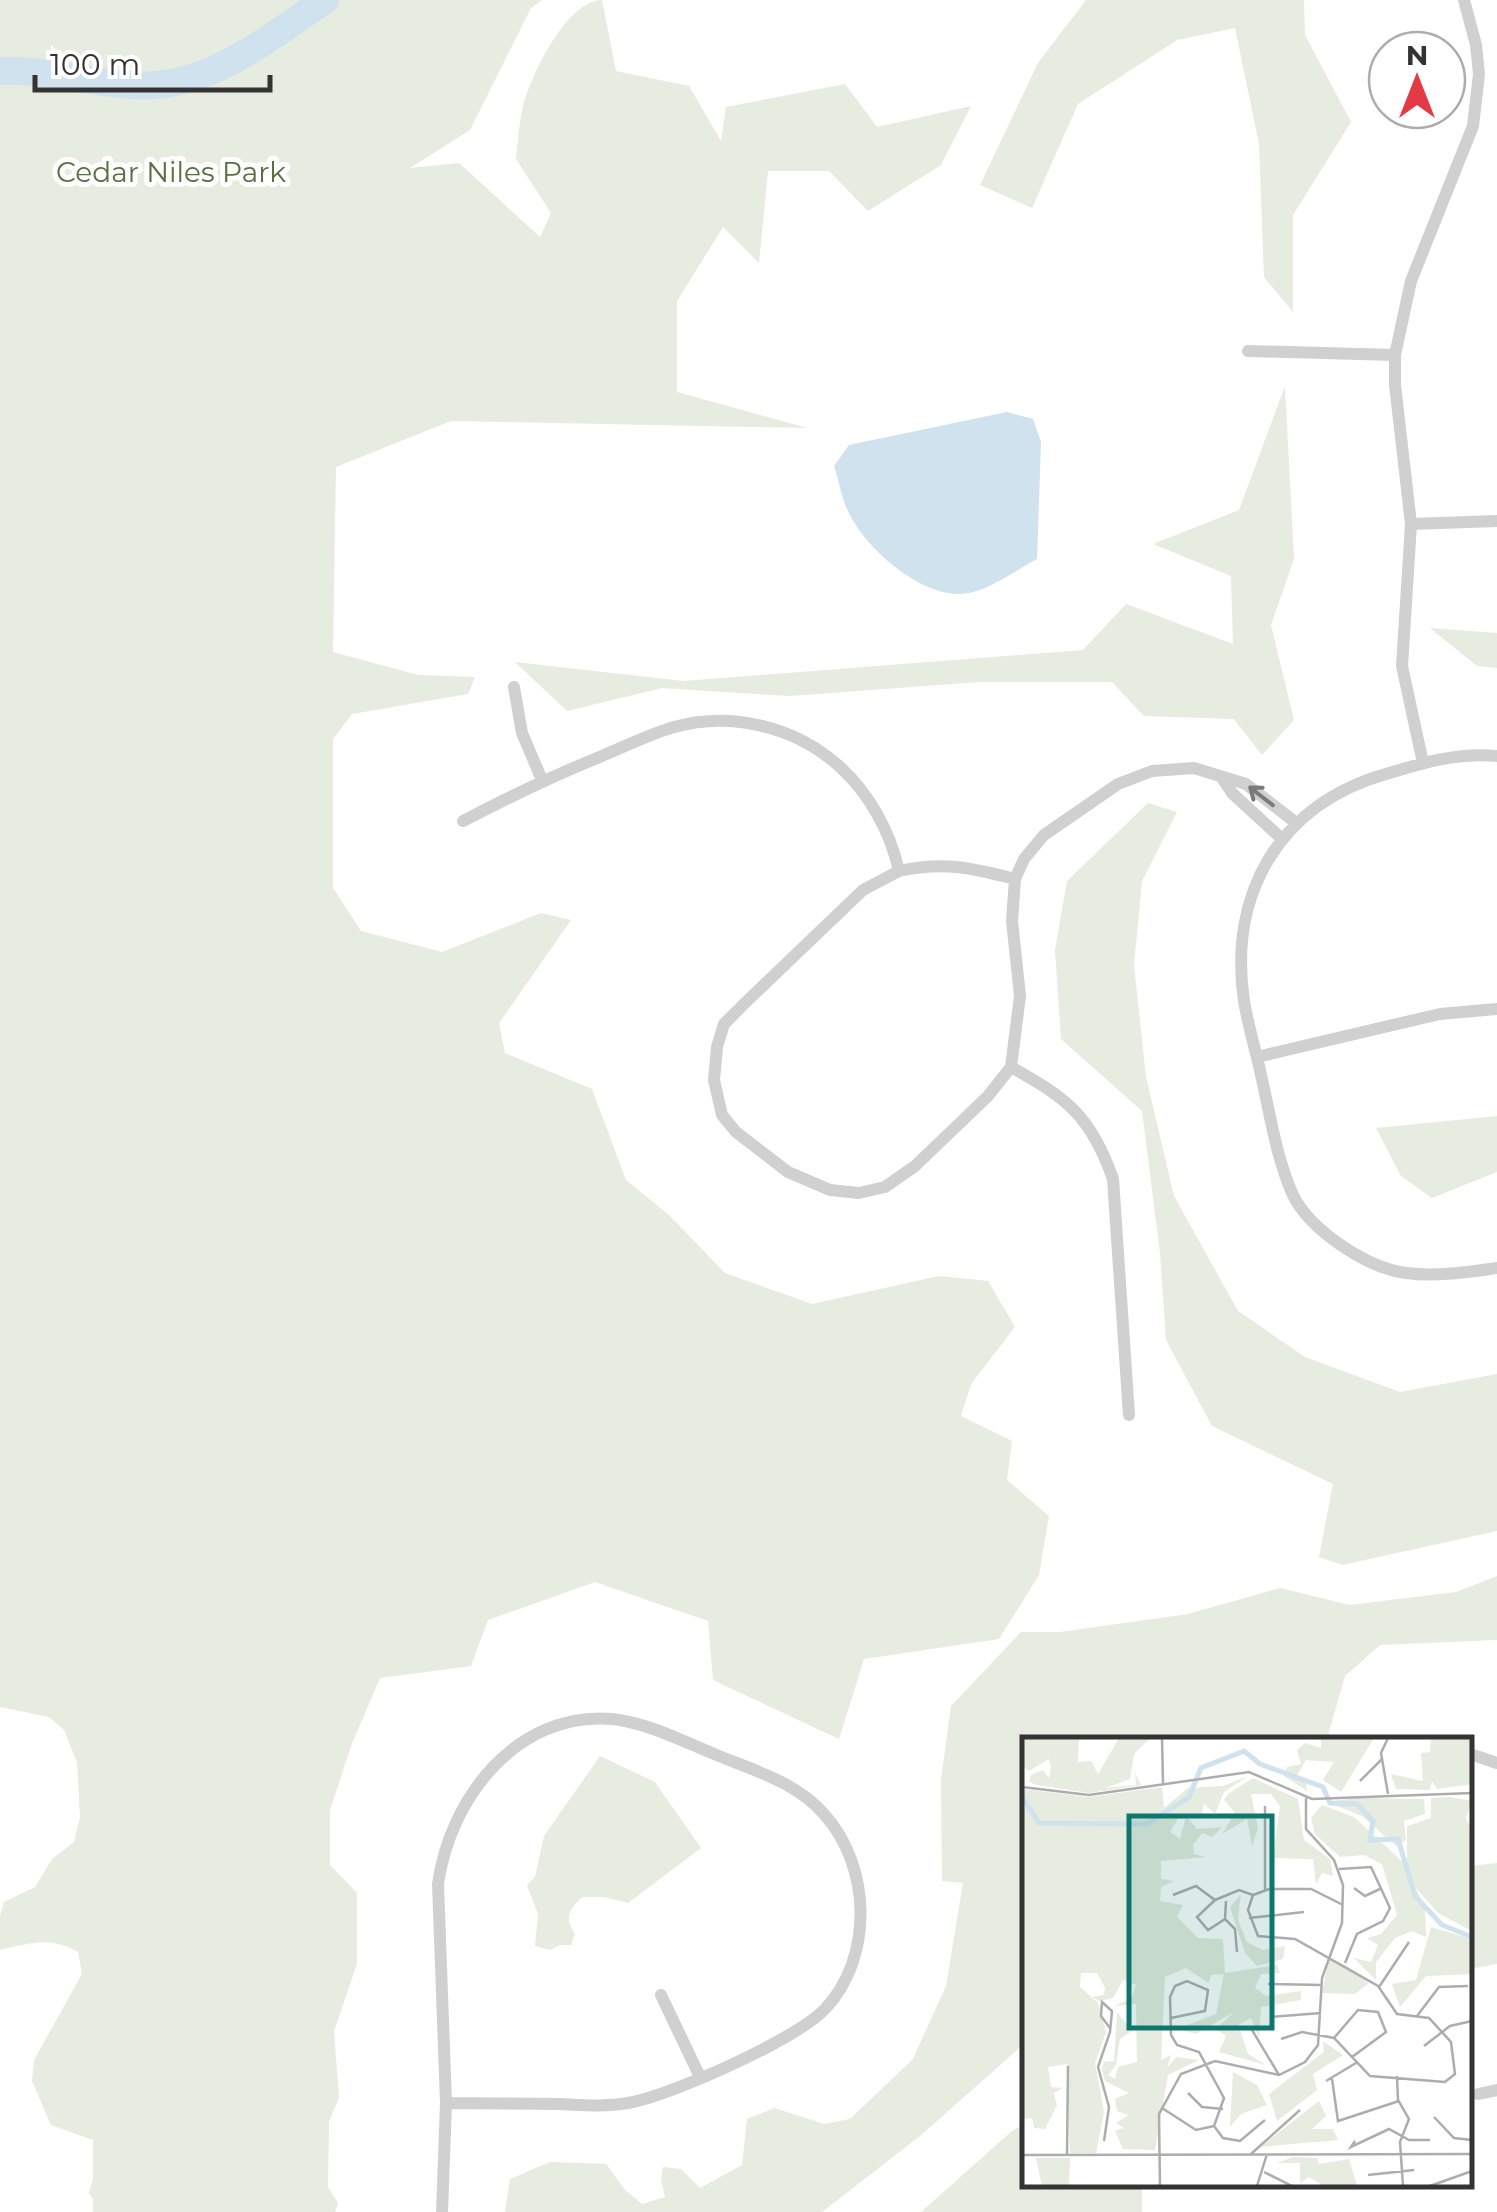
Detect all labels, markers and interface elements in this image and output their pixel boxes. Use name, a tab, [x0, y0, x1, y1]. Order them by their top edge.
scale bar	[35, 30, 270, 92]
north arrow	[1367, 30, 1467, 130]
text: N	[1406, 38, 1428, 72]
text: 100 m	[50, 46, 140, 83]
park label: Cedar Niles Park	[56, 155, 286, 189]
one-way arrow	[1248, 786, 1275, 807]
inset map	[1022, 1737, 1472, 2187]

